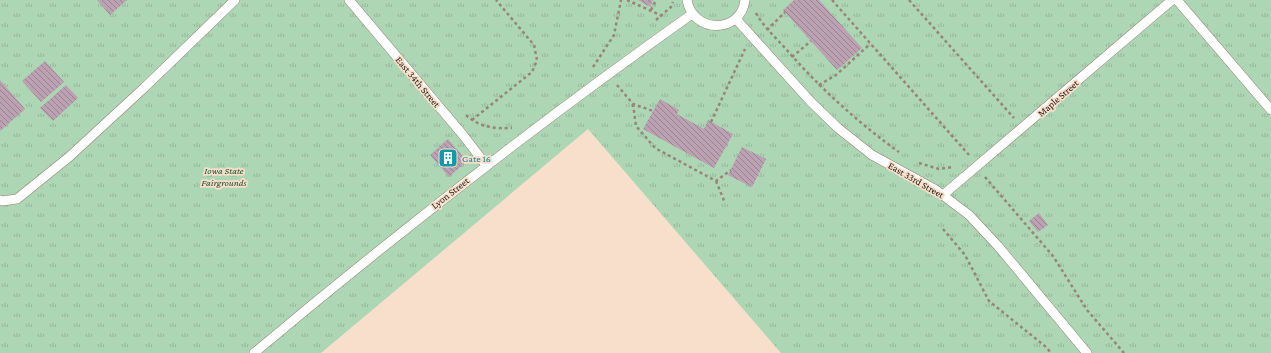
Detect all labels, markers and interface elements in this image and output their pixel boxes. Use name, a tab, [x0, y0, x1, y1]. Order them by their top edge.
street label: East 34th Street	[394, 54, 443, 110]
street label: Maple Street	[1035, 77, 1081, 119]
building icon: Gate 16	[437, 147, 459, 169]
place label: Gate 16	[462, 153, 491, 164]
street label: East 33rd Street	[886, 160, 946, 201]
park label: Iowa State Fairgrounds	[201, 165, 248, 188]
street label: Lyon Street	[429, 174, 472, 211]

